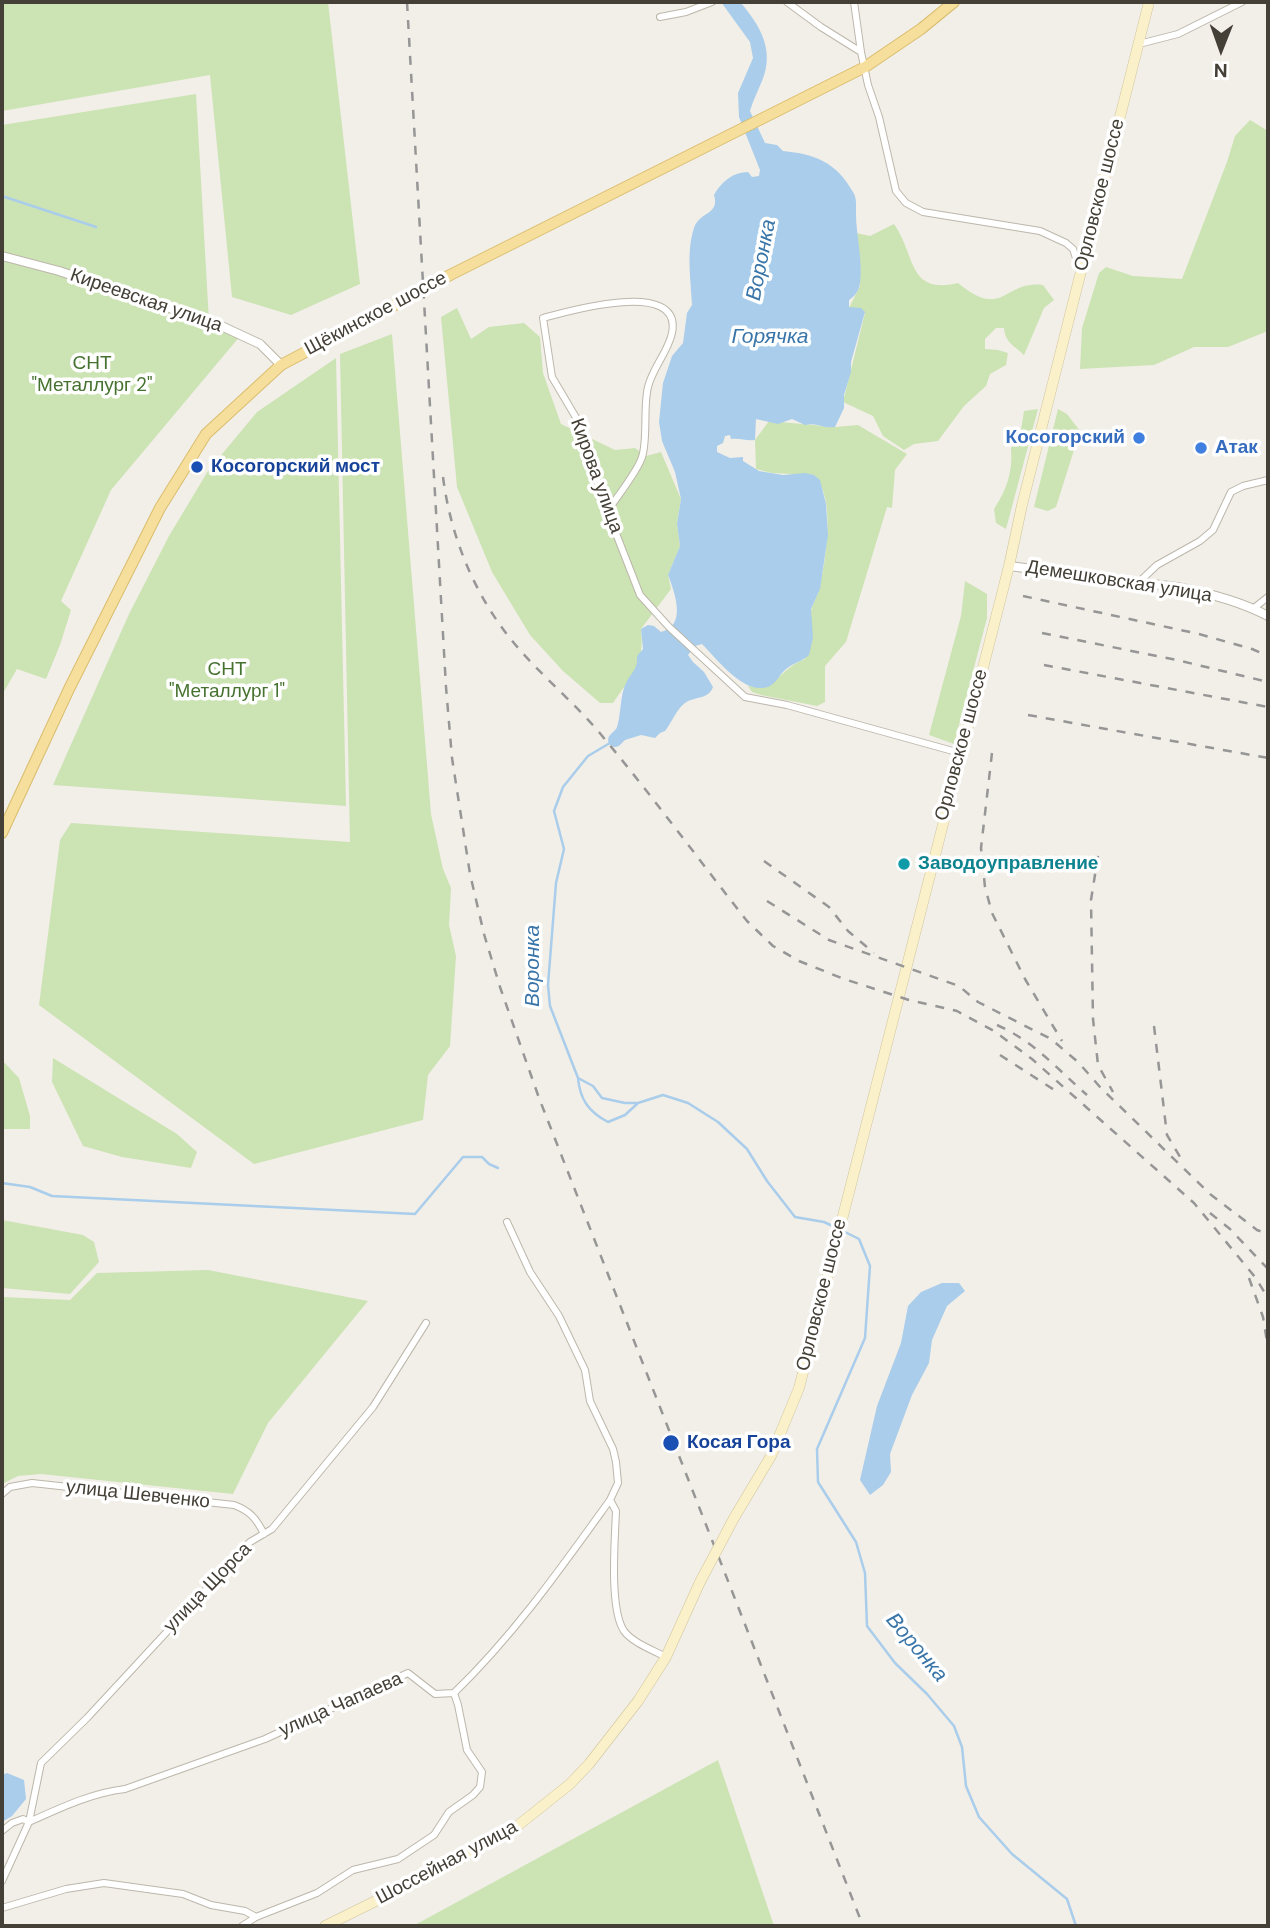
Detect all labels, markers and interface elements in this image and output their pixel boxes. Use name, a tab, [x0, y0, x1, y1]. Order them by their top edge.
north arrow	[1186, 14, 1256, 84]
text: N	[1213, 58, 1228, 83]
street label: Орловское шоссе	[1070, 117, 1130, 273]
water label: Воронка	[742, 217, 782, 303]
street label: Киреевская улица	[67, 264, 225, 338]
street label: Щёкинское шоссе	[301, 267, 451, 361]
water label: Горячка	[731, 324, 809, 350]
park label: СНТ "Металлург 2"	[31, 353, 153, 397]
street label: Кирова улица	[565, 415, 627, 537]
place label: Косогорский	[1006, 427, 1125, 449]
marker: Косогорский	[1131, 430, 1147, 446]
place label: Атак	[1215, 437, 1258, 459]
marker: Атак	[1193, 440, 1209, 456]
place label: Косогорский мост	[211, 456, 380, 478]
marker: Косогорский мост	[189, 459, 205, 475]
street label: Демешковская улица	[1025, 556, 1213, 608]
park label: СНТ "Металлург 1"	[169, 659, 285, 703]
street label: Орловское шоссе	[931, 667, 993, 823]
place label: Заводоуправление	[918, 853, 1098, 875]
marker: Заводоуправление	[896, 856, 912, 872]
water label: Воронка	[520, 925, 546, 1007]
street label: Орловское шоссе	[792, 1217, 852, 1373]
place label: Косая Гора	[687, 1432, 790, 1454]
marker: Косая Гора	[661, 1433, 681, 1453]
street label: улица Шевченко	[65, 1476, 211, 1514]
street label: улица Щорса	[159, 1538, 257, 1638]
water label: Воронка	[880, 1608, 952, 1688]
street label: улица Чапаева	[276, 1668, 406, 1742]
street label: Шоссейная улица	[372, 1816, 522, 1910]

